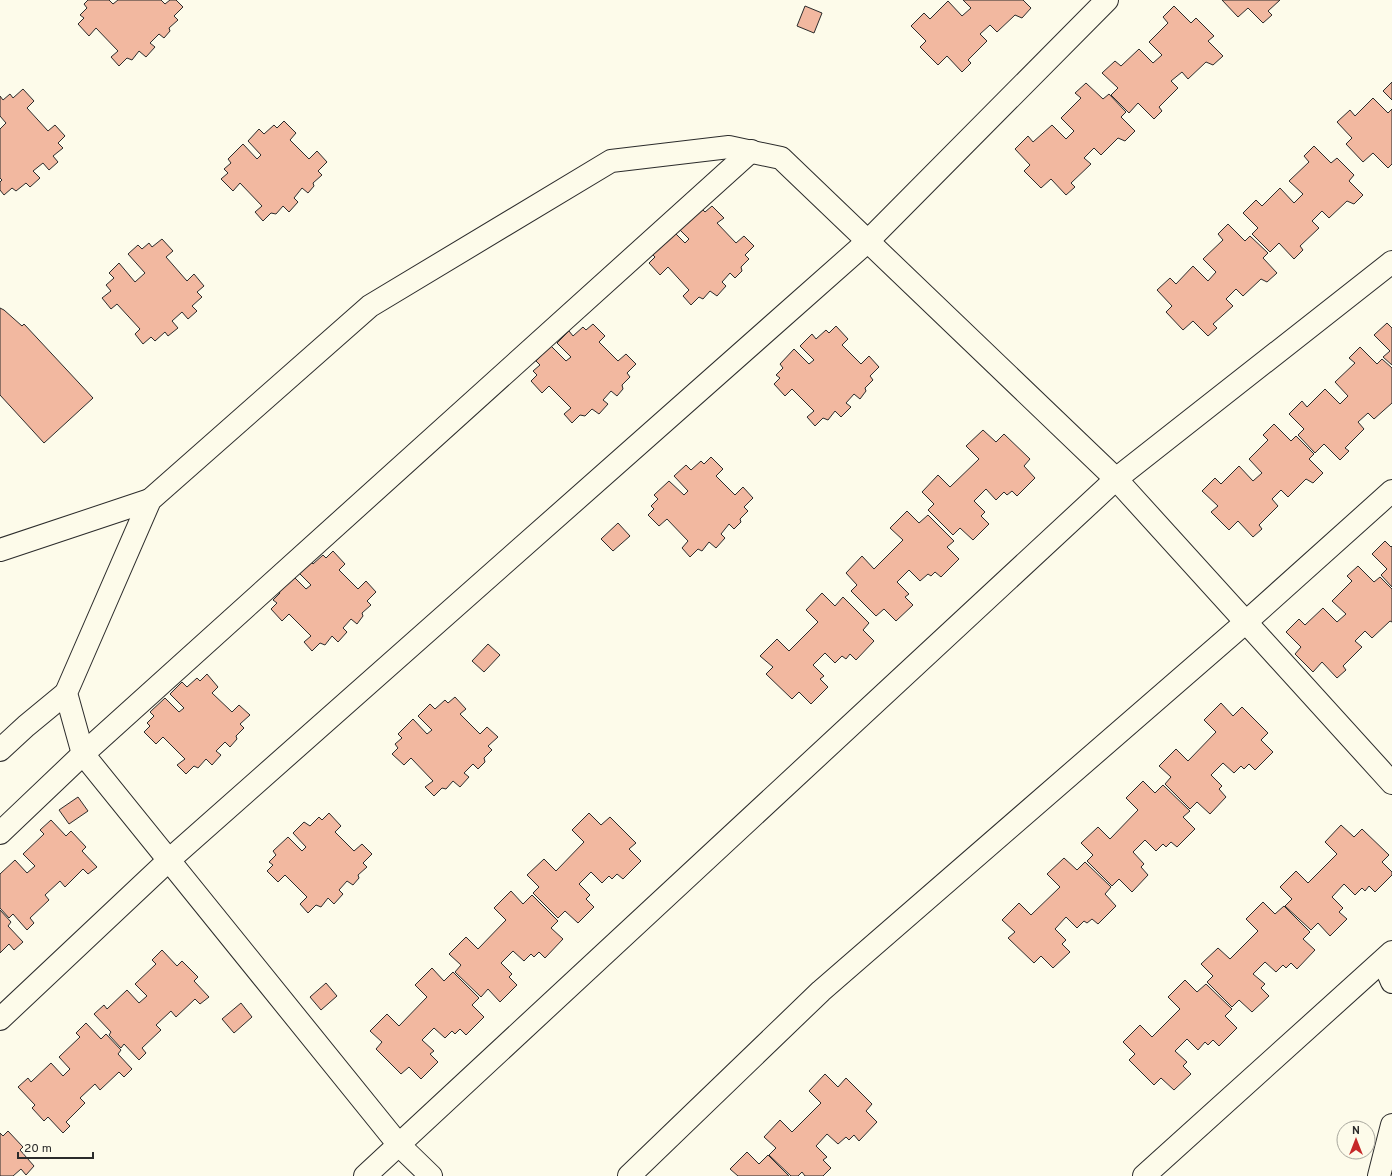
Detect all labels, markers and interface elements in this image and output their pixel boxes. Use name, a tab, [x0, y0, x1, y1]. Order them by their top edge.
north arrow	[1336, 1120, 1376, 1160]
text: N	[1352, 1124, 1360, 1138]
scale bar	[18, 1134, 93, 1160]
text: 20 m	[24, 1141, 52, 1157]

